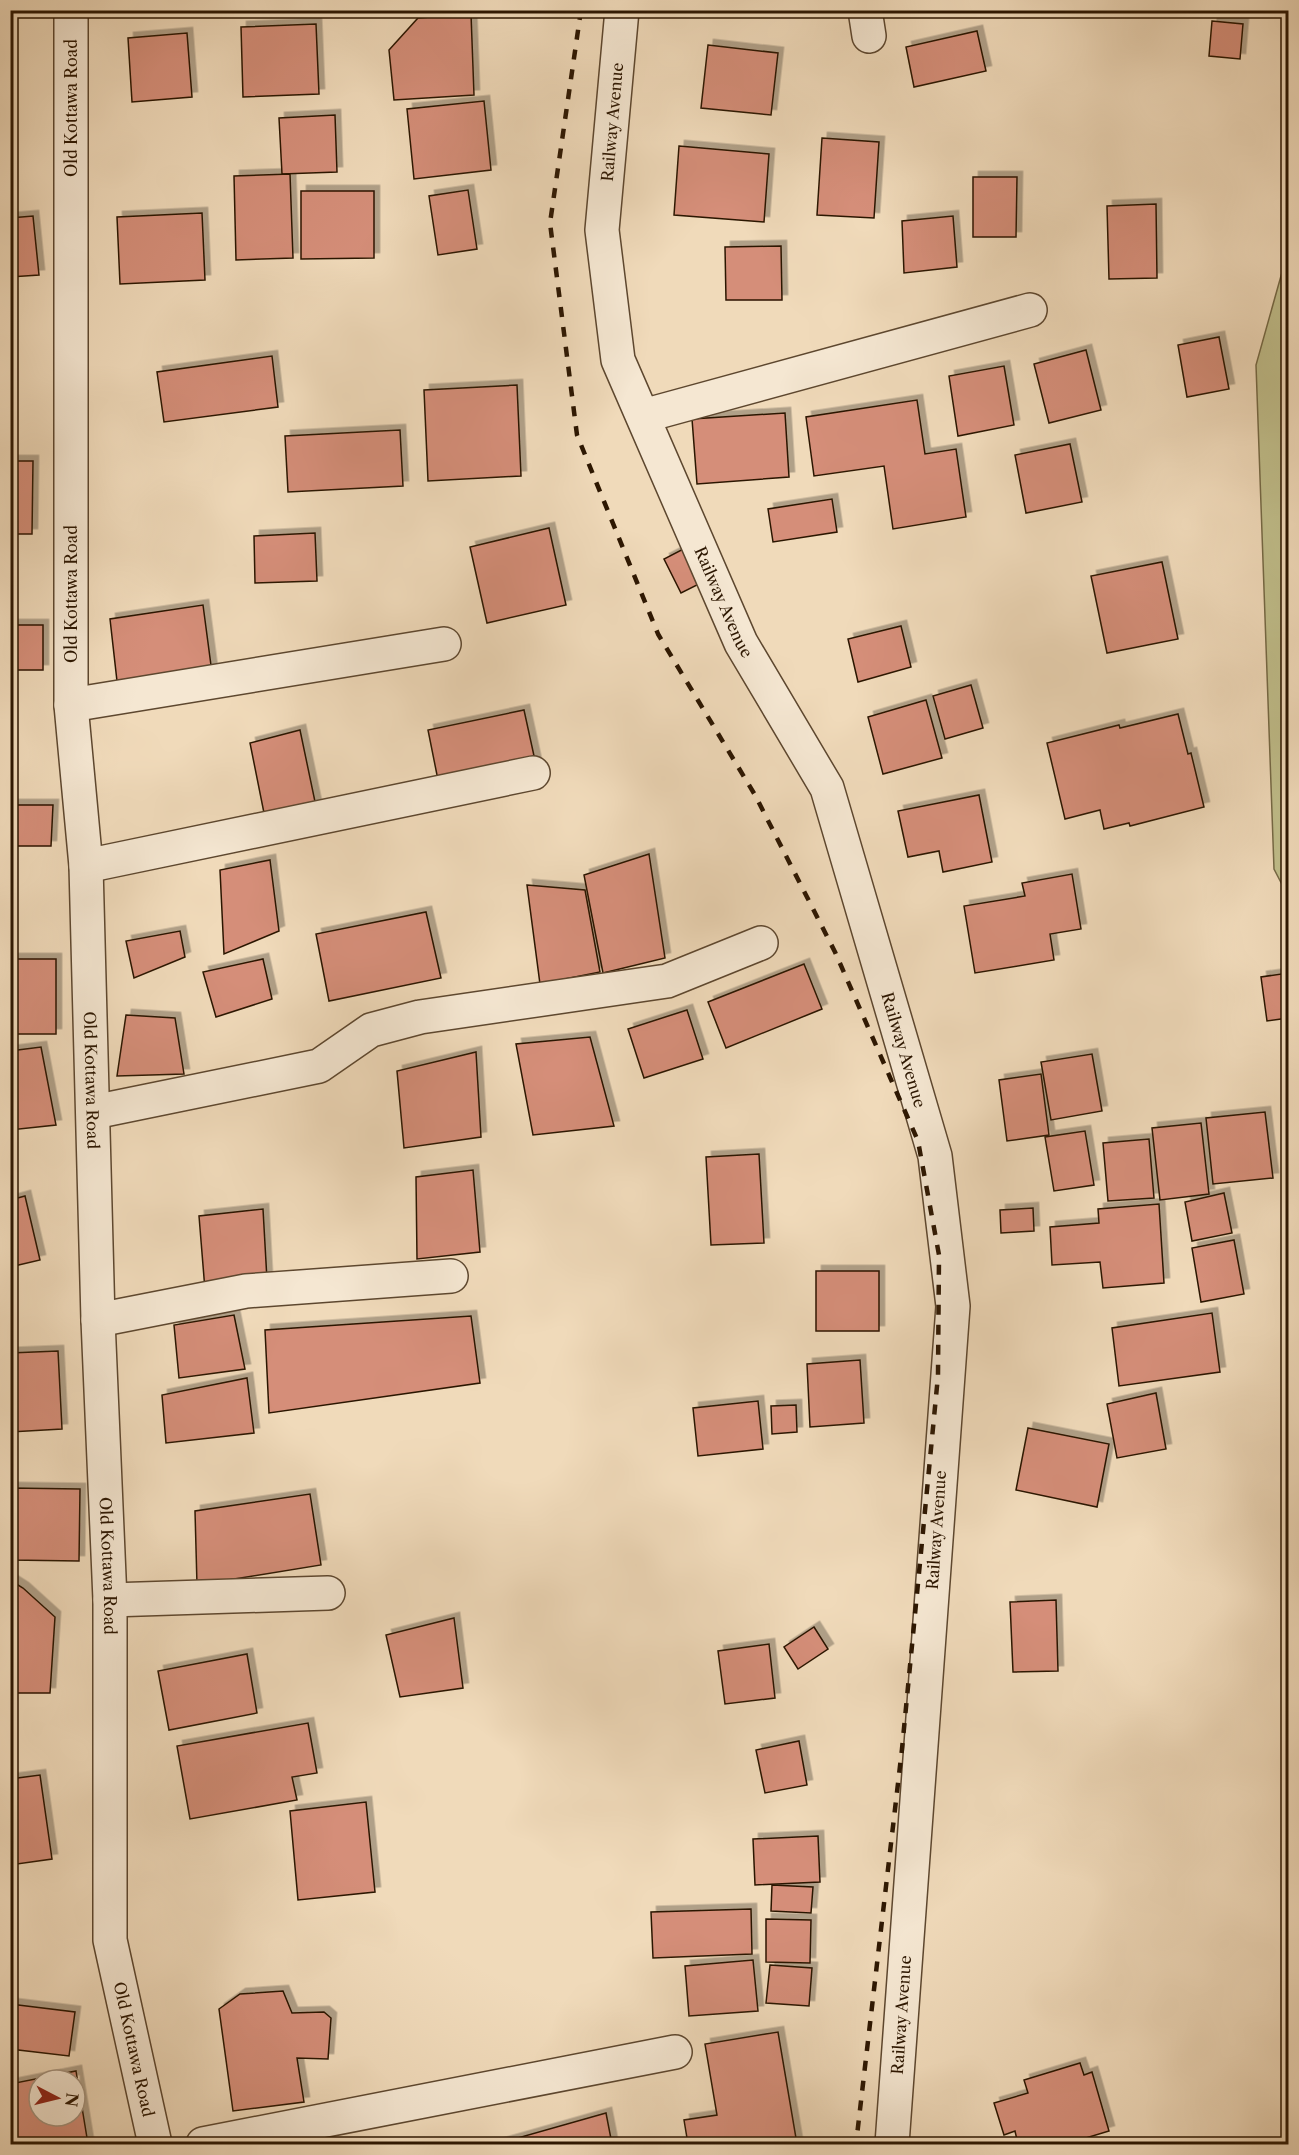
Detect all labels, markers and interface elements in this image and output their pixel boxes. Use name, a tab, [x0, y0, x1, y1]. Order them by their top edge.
street label: Old Kottawa Road	[61, 39, 81, 177]
street label: Railway Avenue	[597, 62, 627, 182]
street label: Old Kottawa Road	[61, 525, 81, 663]
street label: Railway Avenue	[690, 543, 757, 661]
street label: Railway Avenue	[877, 990, 930, 1110]
street label: Old Kottawa Road	[80, 1011, 103, 1150]
street label: Railway Avenue	[922, 1470, 950, 1590]
street label: Old Kottawa Road	[96, 1497, 120, 1635]
street label: Railway Avenue	[887, 1955, 915, 2075]
street label: Old Kottawa Road	[109, 1980, 159, 2119]
north arrow	[27, 2068, 87, 2128]
text: N	[61, 2092, 83, 2108]

